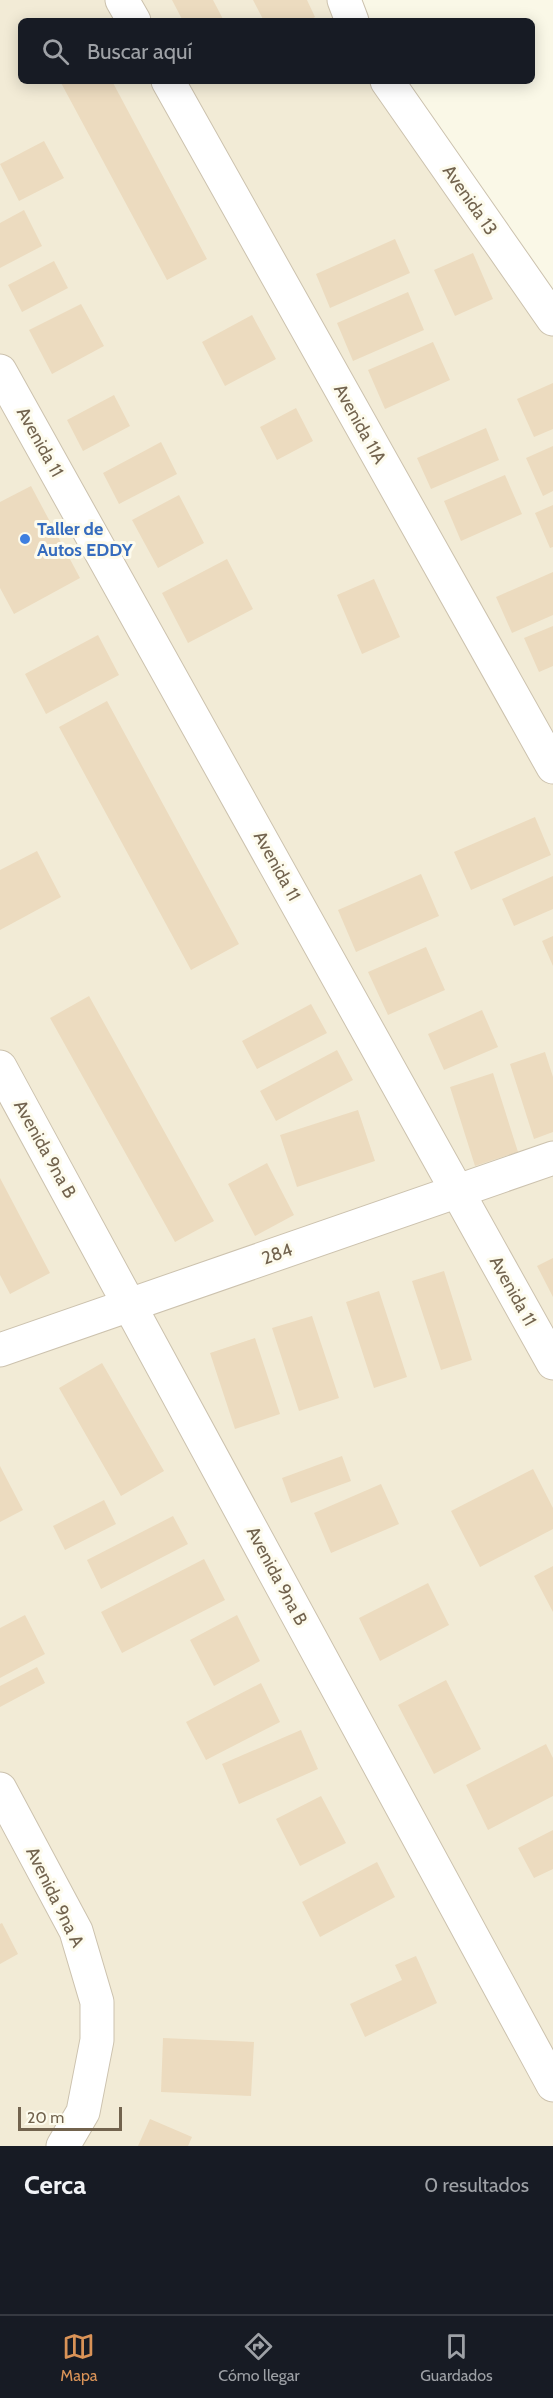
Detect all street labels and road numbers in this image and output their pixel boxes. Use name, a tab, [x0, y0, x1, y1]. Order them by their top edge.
street label: Avenida 13	[438, 161, 502, 239]
street label: Avenida 11A	[329, 380, 391, 468]
street label: Avenida 11	[12, 403, 68, 481]
street label: Avenida 11	[249, 827, 305, 905]
street label: Avenida 9na B	[9, 1096, 81, 1202]
street label: 284	[259, 1239, 295, 1269]
street label: Avenida 11	[485, 1252, 541, 1330]
street label: Avenida 9na B	[242, 1523, 312, 1629]
street label: Avenida 9na A	[21, 1843, 89, 1951]

